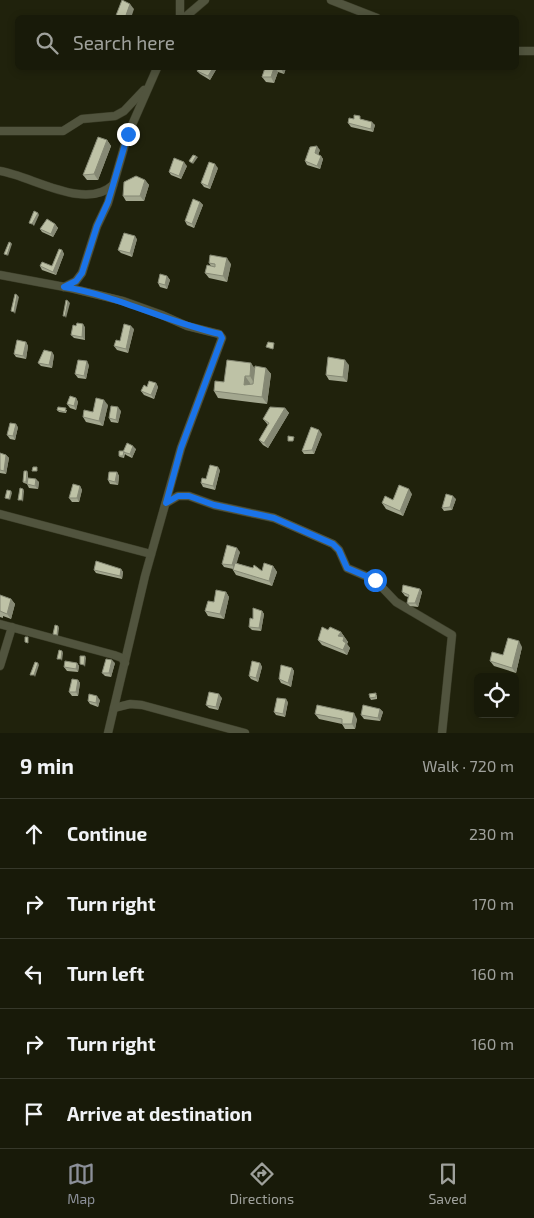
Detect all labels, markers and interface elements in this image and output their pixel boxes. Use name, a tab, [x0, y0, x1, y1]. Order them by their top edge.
search box	[15, 15, 519, 70]
icon: search	[33, 29, 61, 57]
text: Search here	[73, 31, 175, 54]
route end	[117, 123, 140, 146]
route start	[364, 569, 387, 592]
map controls	[474, 673, 519, 718]
button: locate	[474, 673, 519, 718]
text: 9 min	[20, 753, 74, 778]
text: Walk · 720 m	[422, 756, 514, 775]
icon: ahead	[20, 820, 48, 848]
text: Continue	[67, 822, 147, 845]
text: 230 m	[469, 824, 514, 843]
icon: right	[20, 890, 48, 918]
text: Turn right	[67, 892, 155, 915]
text: 170 m	[472, 894, 514, 913]
icon: left	[20, 960, 48, 988]
text: Turn left	[67, 962, 144, 985]
text: 160 m	[471, 964, 514, 983]
icon: right	[20, 1030, 48, 1058]
text: Turn right	[67, 1032, 155, 1055]
text: 160 m	[471, 1034, 514, 1053]
icon: arrive	[20, 1100, 48, 1128]
text: Arrive at destination	[67, 1102, 252, 1125]
tab: Map	[67, 1160, 95, 1207]
tab: Directions	[230, 1160, 294, 1207]
tab: Saved	[428, 1160, 467, 1207]

